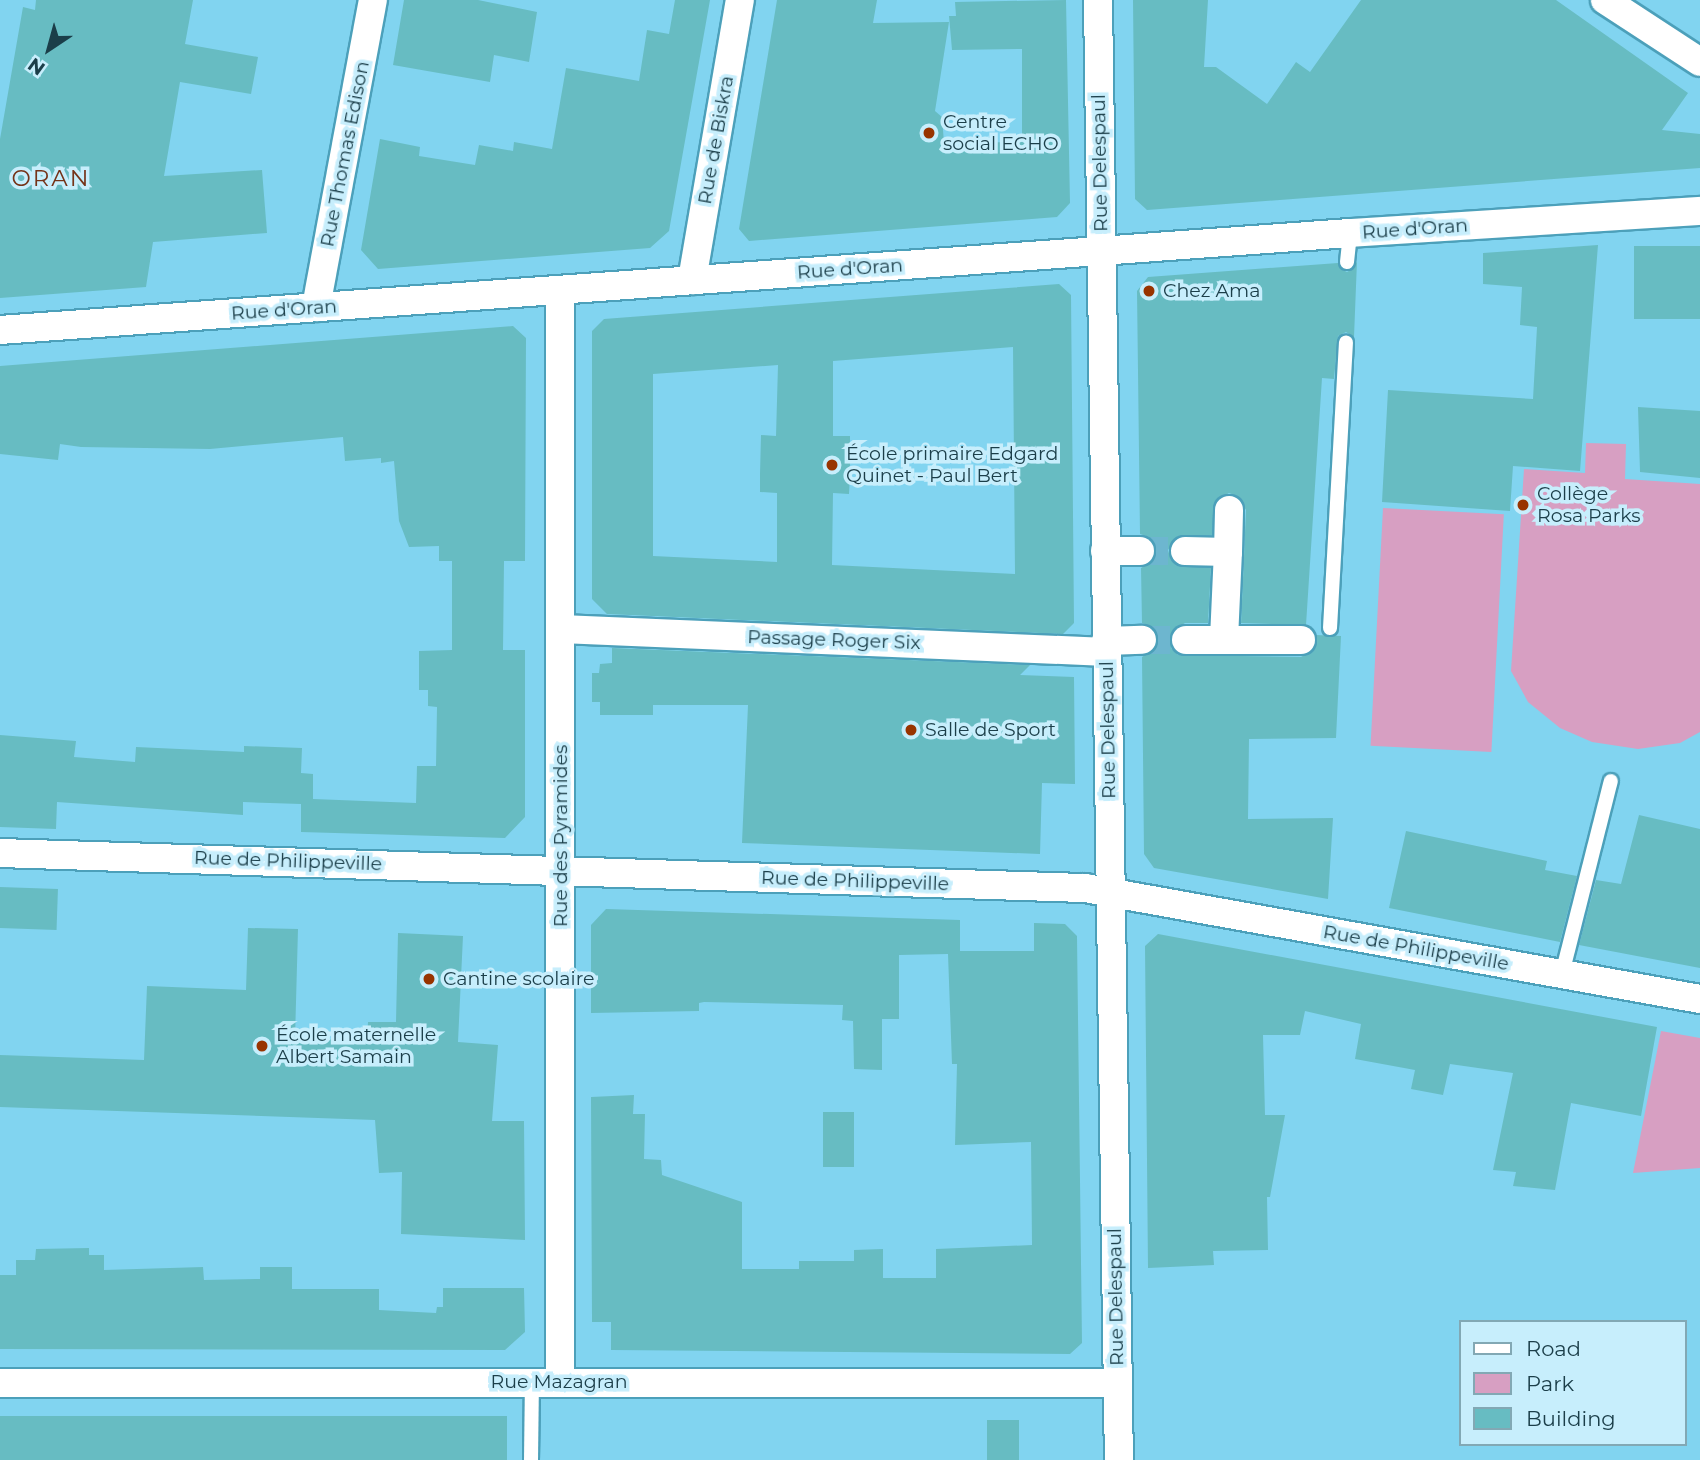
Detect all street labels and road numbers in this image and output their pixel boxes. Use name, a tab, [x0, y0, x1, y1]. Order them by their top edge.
street label: Rue Thomas Edison	[316, 59, 374, 249]
street label: Rue de Biskra	[693, 74, 739, 206]
street label: Rue Delespaul	[1087, 94, 1113, 232]
street label: Rue d'Oran	[1361, 214, 1469, 244]
street label: Rue d'Oran	[796, 254, 904, 284]
street label: Rue d'Oran	[230, 295, 338, 325]
street label: Passage Roger Six	[747, 626, 921, 654]
street label: Rue Delespaul	[1095, 661, 1121, 799]
street label: Rue des Pyramides	[550, 745, 572, 927]
street label: Rue de Philippeville	[194, 846, 382, 876]
street label: Rue de Philippeville	[761, 866, 949, 896]
street label: Rue de Philippeville	[1321, 920, 1511, 976]
street label: Rue Delespaul	[1103, 1228, 1129, 1366]
street label: Rue Mazagran	[490, 1371, 628, 1393]

